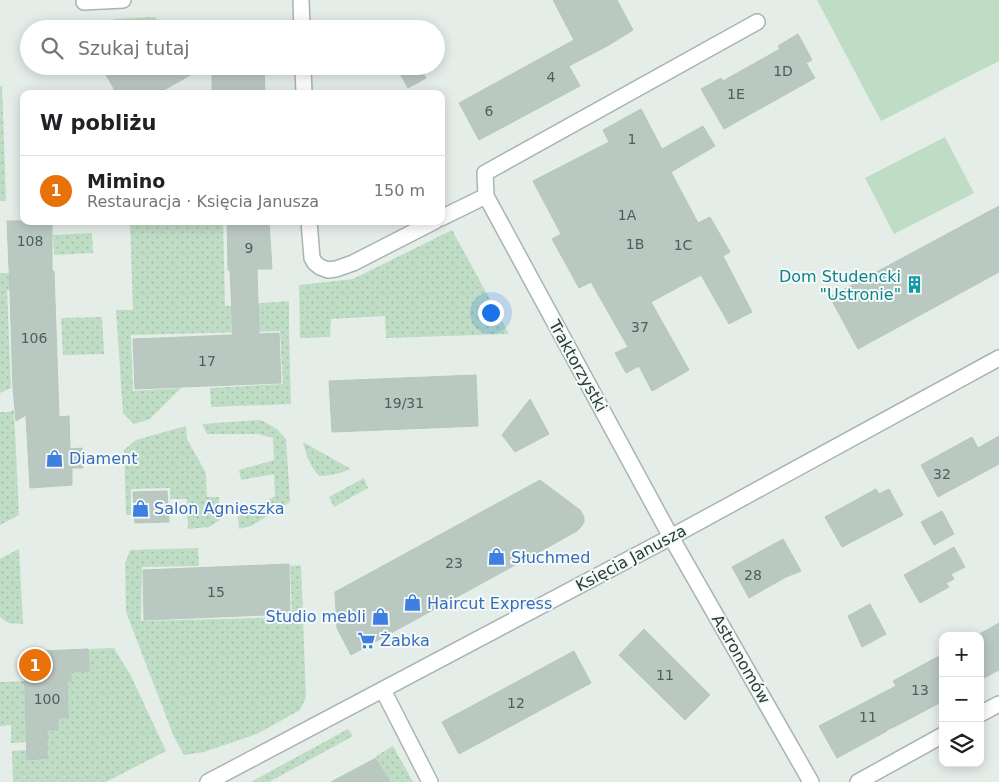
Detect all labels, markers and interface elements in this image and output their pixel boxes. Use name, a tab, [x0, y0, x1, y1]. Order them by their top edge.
search box	[20, 20, 445, 75]
icon: search	[38, 34, 66, 62]
text: Szukaj tutaj	[78, 37, 190, 59]
house number: 1D	[773, 63, 793, 79]
house number: 4	[547, 69, 556, 85]
house number: 1E	[727, 86, 745, 102]
house number: 6	[485, 103, 494, 119]
text: W pobliżu	[40, 111, 157, 135]
house number: 1	[628, 131, 636, 147]
text: Mimino	[87, 170, 165, 192]
text: 1	[50, 181, 62, 200]
text: 150 m	[374, 181, 425, 200]
text: Restauracja · Księcia Janusza	[87, 192, 319, 211]
house number: 1A	[618, 207, 637, 223]
house number: 108	[17, 233, 43, 249]
house number: 1B	[626, 236, 644, 252]
house number: 1C	[674, 237, 693, 253]
house number: 9	[245, 240, 253, 256]
place label: Dom Studencki "Ustronie"	[779, 267, 901, 304]
building icon: Dom Studencki "Ustronie"	[905, 275, 925, 295]
your location	[478, 300, 504, 326]
street label: Traktorzystki	[545, 316, 611, 415]
house number: 37	[631, 319, 649, 335]
house number: 106	[21, 330, 47, 346]
house number: 17	[198, 353, 216, 369]
house number: 19/31	[384, 395, 424, 411]
shop icon: Diament	[45, 448, 65, 468]
place label: Diament	[69, 449, 137, 468]
house number: 32	[933, 466, 951, 482]
shop icon: Salon Agnieszka	[130, 498, 150, 518]
place label: Salon Agnieszka	[154, 499, 284, 518]
street label: Księcia Janusza	[572, 521, 690, 595]
shop icon: Słuchmed	[487, 547, 507, 567]
place label: Słuchmed	[511, 548, 590, 567]
house number: 23	[445, 555, 463, 571]
house number: 28	[744, 567, 762, 583]
house number: 15	[207, 584, 225, 600]
shop icon: Haircut Express	[403, 593, 423, 613]
place label: Haircut Express	[427, 594, 552, 613]
shop icon: Studio mebli	[370, 606, 390, 626]
place label: Studio mebli	[265, 607, 366, 626]
street label: Astronomów	[708, 611, 774, 707]
supermarket icon: Żabka	[356, 630, 376, 650]
place label: Żabka	[380, 631, 430, 650]
map controls	[939, 632, 984, 767]
button: +	[939, 632, 984, 677]
pin: 1	[19, 646, 51, 684]
house number: 11	[656, 667, 674, 683]
button: −	[939, 677, 984, 722]
house number: 13	[911, 682, 929, 698]
house number: 100	[34, 691, 60, 707]
house number: 12	[507, 695, 525, 711]
house number: 11	[859, 709, 877, 725]
button: layers	[939, 722, 984, 767]

